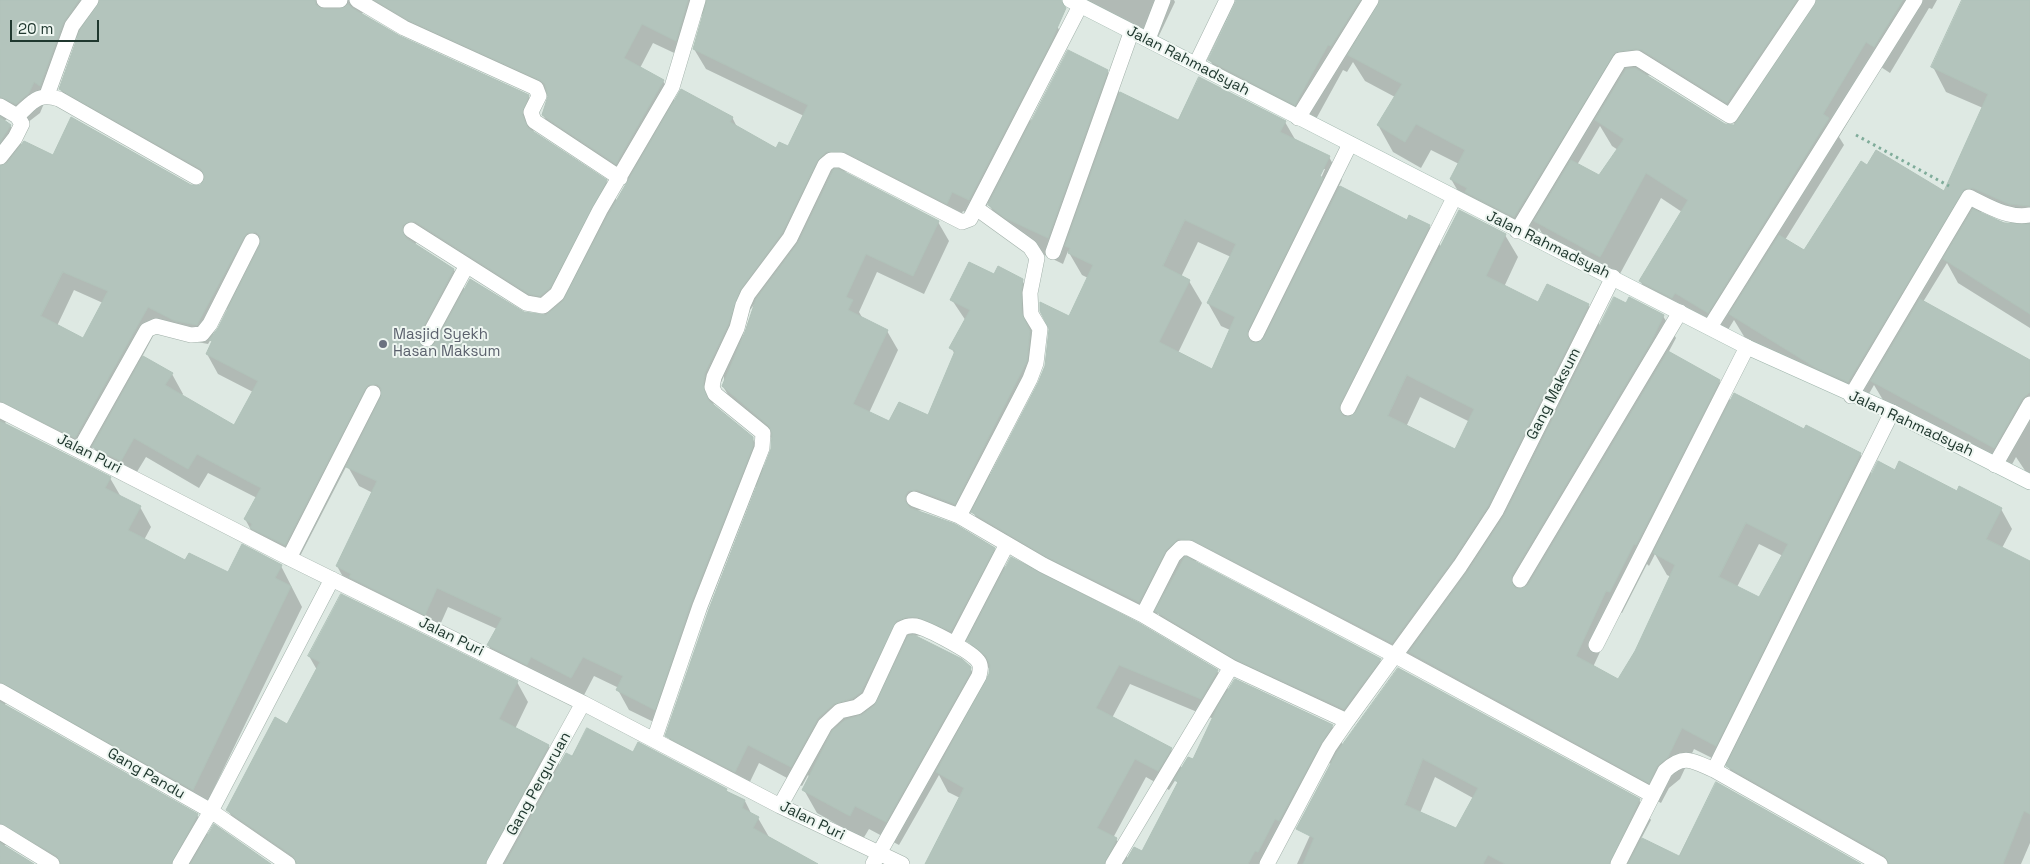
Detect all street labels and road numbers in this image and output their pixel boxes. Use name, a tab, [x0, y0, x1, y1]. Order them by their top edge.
street label: Jalan Rahmadsyah	[1123, 22, 1253, 100]
street label: Jalan Rahmadsyah	[1483, 207, 1613, 283]
street label: Gang Maksum	[1523, 345, 1585, 443]
street label: Jalan Rahmadsyah	[1846, 387, 1976, 461]
street label: Jalan Puri	[54, 430, 124, 478]
street label: Jalan Puri	[416, 614, 486, 660]
street label: Gang Perguruan	[503, 729, 575, 839]
street label: Gang Pandu	[104, 745, 188, 803]
street label: Jalan Puri	[777, 798, 847, 844]

